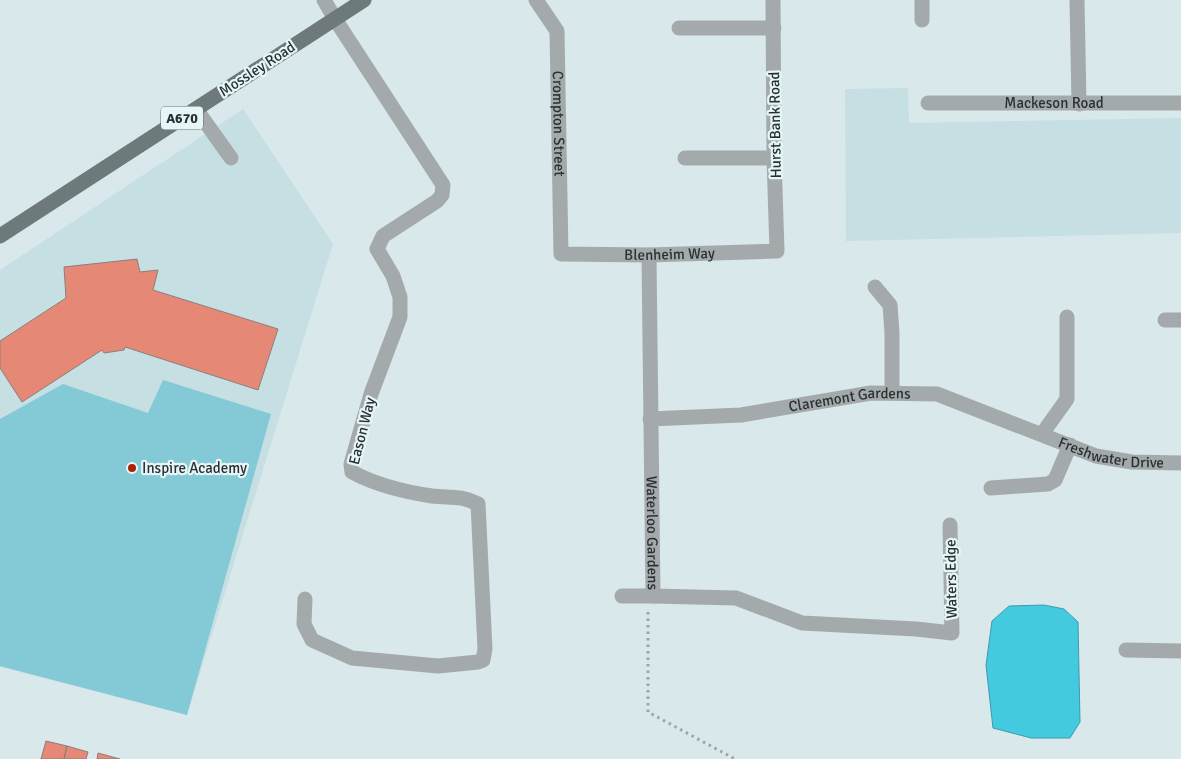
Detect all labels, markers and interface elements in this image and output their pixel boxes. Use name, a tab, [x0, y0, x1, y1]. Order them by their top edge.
street label: Mossley Road	[216, 38, 298, 100]
street label: Crompton Street	[549, 71, 569, 177]
street label: Hurst Bank Road	[765, 71, 785, 179]
street label: Mackeson Road	[1004, 94, 1104, 112]
road number: A670	[161, 106, 203, 130]
street label: Blenheim Way	[624, 244, 715, 264]
street label: Claremont Gardens	[787, 384, 911, 416]
street label: Eason Way	[345, 396, 379, 466]
street label: Freshwater Drive	[1056, 433, 1164, 472]
place label: Inspire Academy	[142, 459, 247, 477]
marker: Inspire Academy	[126, 462, 138, 474]
street label: Waterloo Gardens	[643, 476, 662, 590]
street label: Waters Edge	[941, 539, 961, 619]

